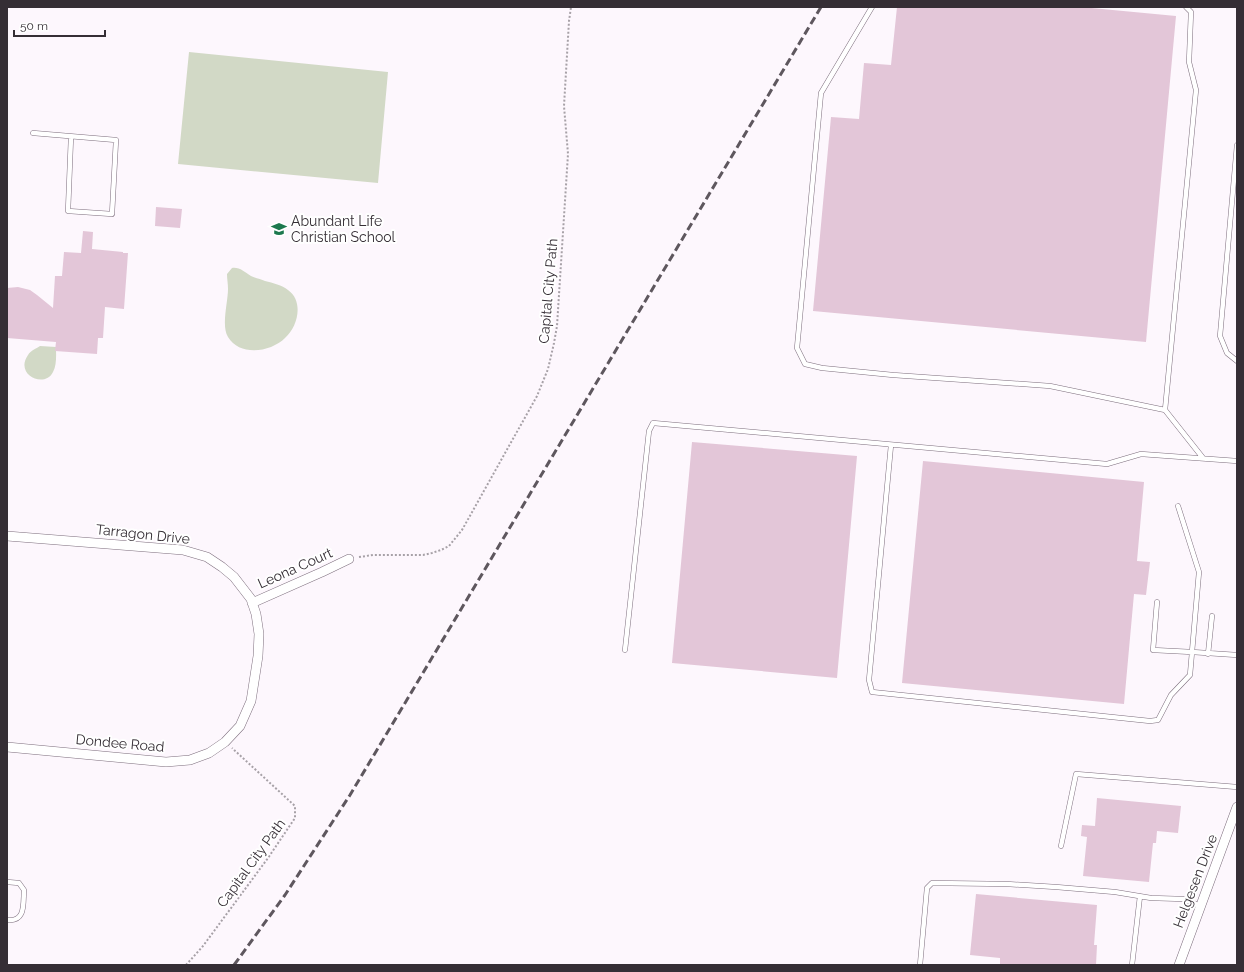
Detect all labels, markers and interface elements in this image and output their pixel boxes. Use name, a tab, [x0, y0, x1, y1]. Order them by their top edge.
scale bar	[14, 12, 105, 38]
text: 50 m	[20, 19, 48, 33]
place label: Abundant Life Christian School	[291, 213, 396, 245]
school or university icon: Abundant Life Christian School	[270, 220, 288, 238]
street label: Capital City Path	[535, 238, 561, 344]
street label: Tarragon Drive	[95, 521, 191, 547]
street label: Leona Court	[255, 544, 335, 592]
street label: Dondee Road	[75, 731, 165, 755]
street label: Capital City Path	[214, 816, 288, 910]
street label: Helgesen Drive	[1170, 832, 1220, 930]

